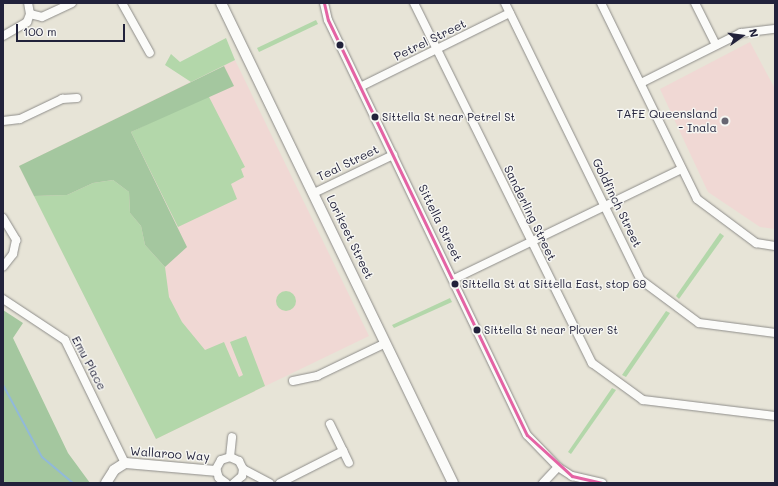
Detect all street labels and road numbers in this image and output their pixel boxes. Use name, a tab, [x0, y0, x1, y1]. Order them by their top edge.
street label: Petrel Street	[392, 16, 468, 64]
street label: Teal Street	[315, 142, 381, 184]
street label: Goldfinch Street	[589, 156, 645, 250]
street label: Sanderling Street	[501, 163, 559, 263]
street label: Sittella Street	[415, 182, 465, 264]
street label: Lorikeet Street	[323, 193, 377, 281]
street label: Emu Place	[69, 334, 109, 392]
street label: Wallaroo Way	[130, 444, 210, 464]

